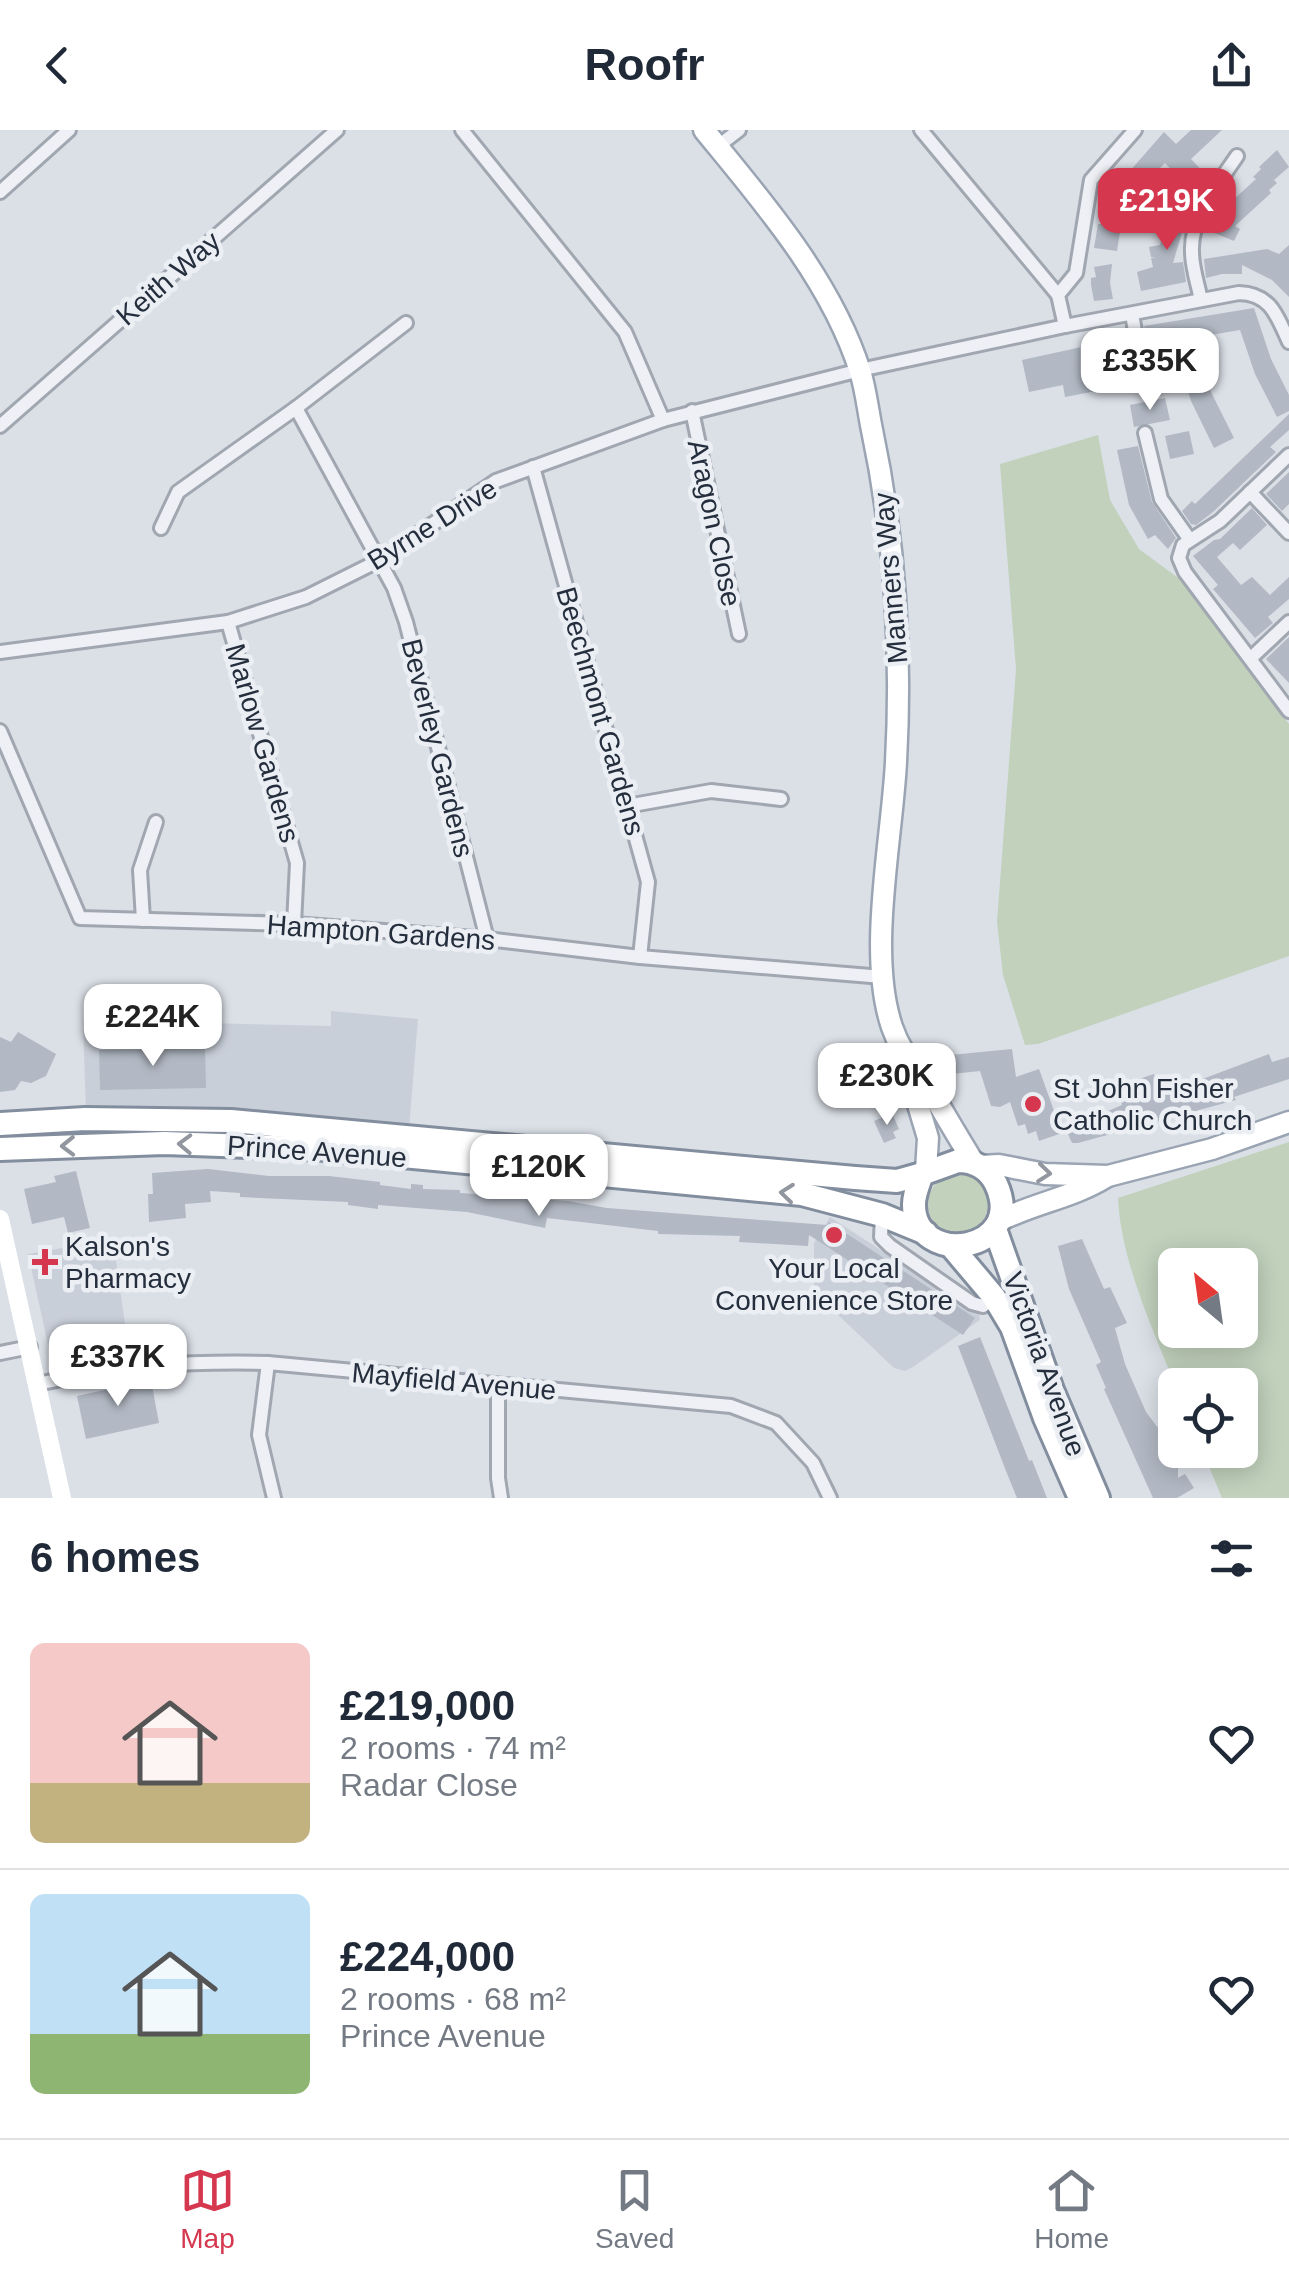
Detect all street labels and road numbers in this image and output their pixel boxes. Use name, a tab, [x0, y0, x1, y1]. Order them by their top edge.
street label: Keith Way	[110, 225, 226, 332]
street label: Aragon Close	[682, 437, 747, 609]
street label: Byrne Drive	[362, 473, 502, 576]
street label: Manners Way	[868, 491, 913, 665]
street label: Beechmont Gardens	[550, 583, 651, 839]
street label: Beverley Gardens	[395, 636, 480, 861]
street label: Marlow Gardens	[219, 640, 306, 846]
street label: Hampton Gardens	[266, 909, 496, 956]
street label: Prince Avenue	[226, 1130, 408, 1173]
street label: Victoria Avenue	[997, 1268, 1092, 1460]
street label: Mayfield Avenue	[351, 1357, 557, 1406]

